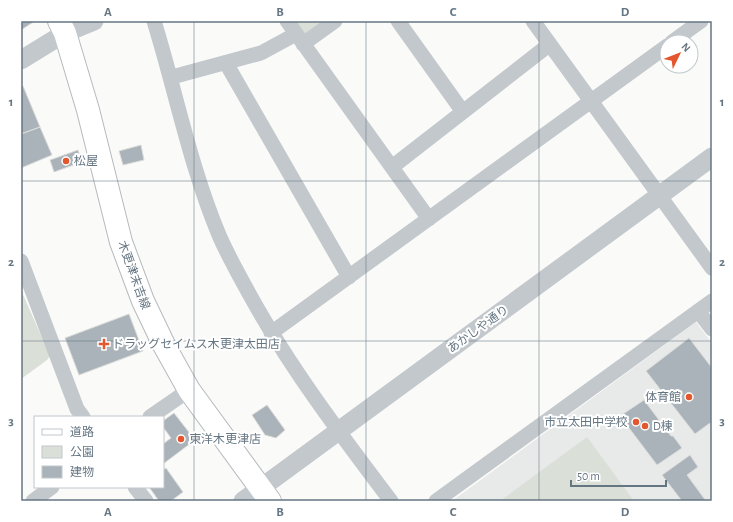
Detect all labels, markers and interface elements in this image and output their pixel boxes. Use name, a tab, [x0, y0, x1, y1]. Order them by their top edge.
text: A	[104, 6, 112, 19]
text: B	[276, 6, 284, 19]
text: C	[450, 6, 457, 19]
text: D	[621, 6, 630, 19]
north arrow	[659, 34, 699, 74]
text: N	[679, 41, 693, 54]
text: 1	[9, 96, 13, 109]
text: 1	[720, 96, 724, 109]
place label: 松屋	[74, 155, 98, 167]
marker: 松屋	[61, 156, 71, 166]
street label: 木更津末吉線	[116, 239, 153, 311]
text: 2	[8, 256, 14, 269]
text: 2	[719, 256, 725, 269]
street label: あかしや通り	[445, 302, 511, 355]
place label: ドラッグセイムス木更津太田店	[112, 337, 280, 350]
marker: ドラッグセイムス木更津太田店	[99, 339, 109, 349]
place label: 体育館	[645, 390, 681, 403]
marker: 体育館	[684, 392, 694, 402]
text: 3	[8, 415, 14, 428]
place label: 市立太田中学校	[544, 415, 628, 428]
text: 3	[719, 415, 725, 428]
legend	[34, 416, 164, 488]
marker: 市立太田中学校	[631, 417, 641, 427]
place label: D棟	[653, 419, 673, 432]
marker: D棟	[640, 421, 650, 431]
text: 道路	[70, 425, 94, 438]
place label: 東洋木更津店	[189, 432, 261, 445]
marker: 東洋木更津店	[176, 434, 186, 444]
text: 公園	[70, 446, 94, 458]
scale bar	[571, 462, 666, 488]
text: 建物	[70, 465, 94, 478]
text: 50 m	[577, 470, 600, 482]
text: A	[104, 506, 112, 519]
text: B	[276, 506, 284, 519]
text: C	[450, 506, 457, 519]
text: D	[621, 506, 630, 519]

